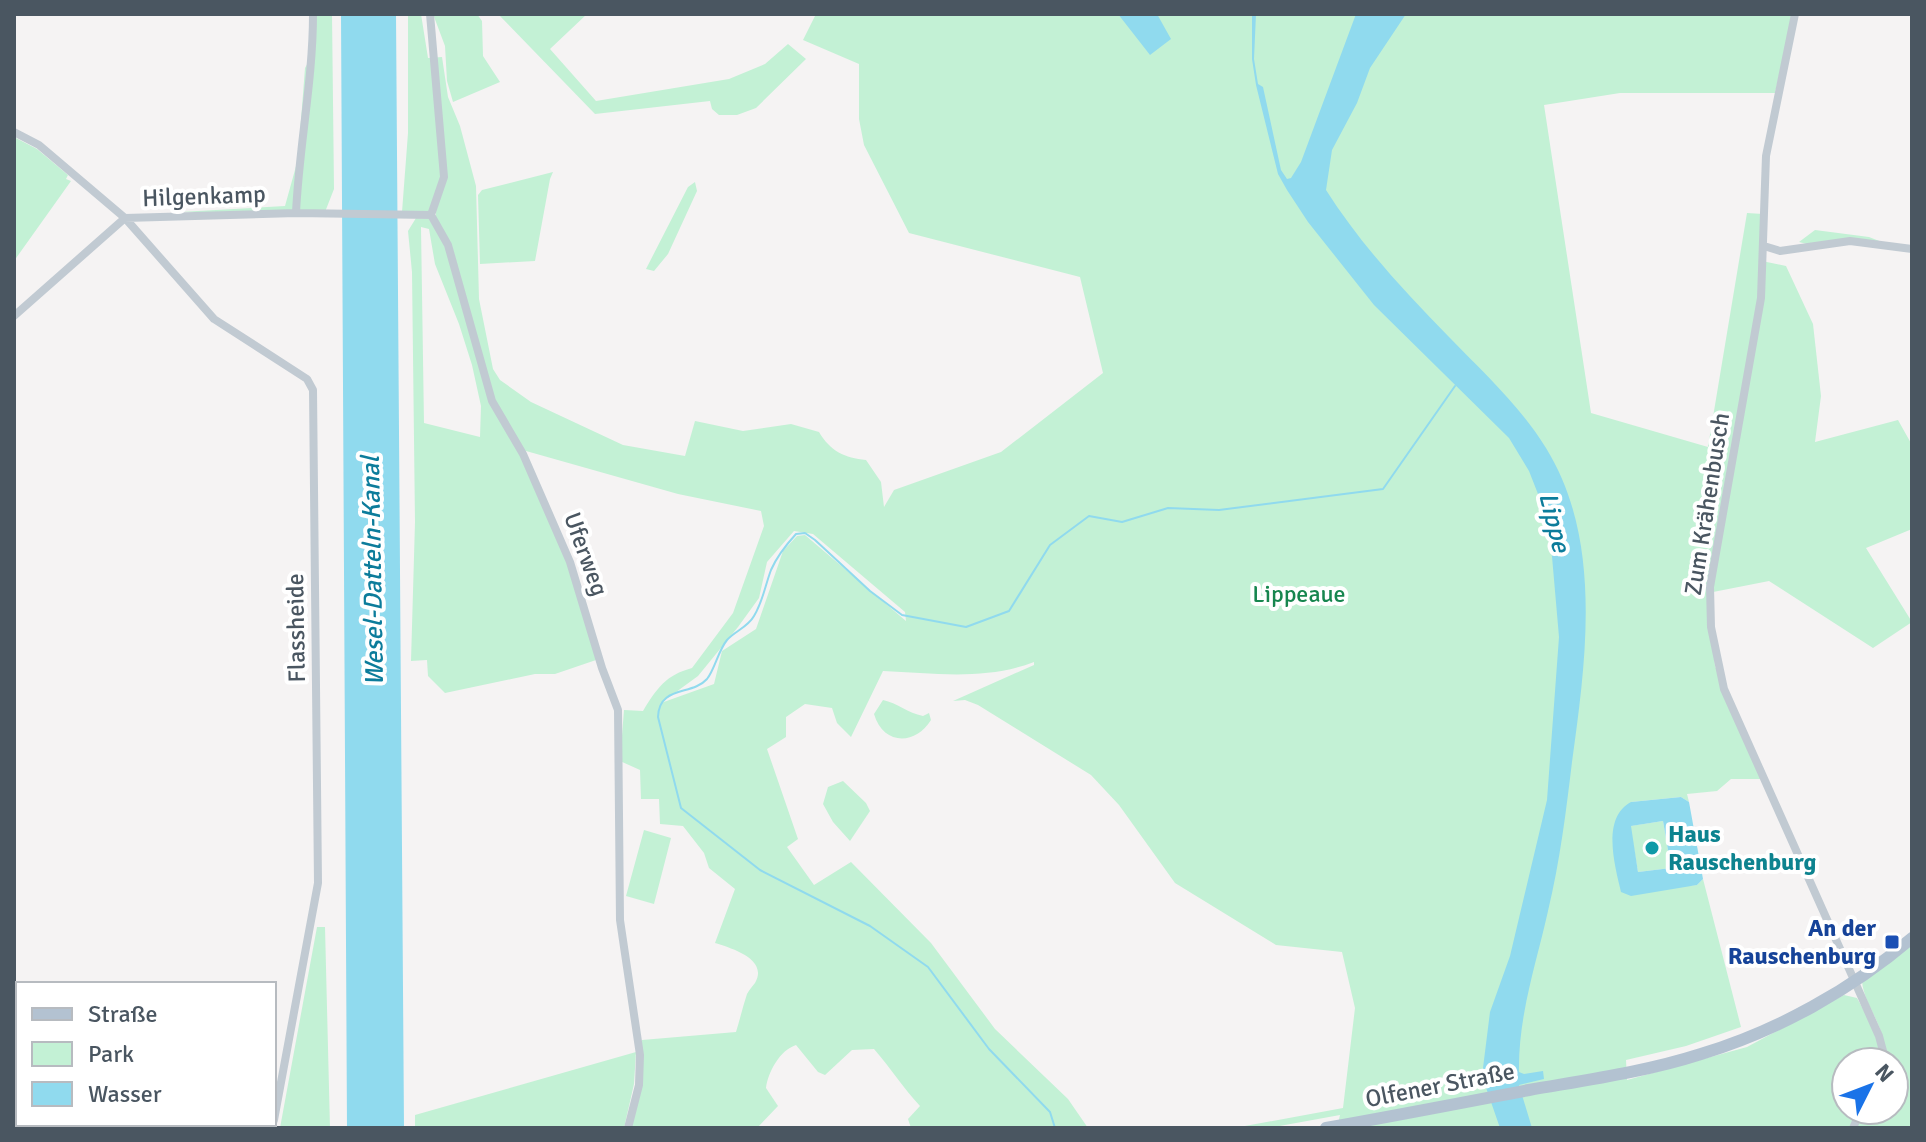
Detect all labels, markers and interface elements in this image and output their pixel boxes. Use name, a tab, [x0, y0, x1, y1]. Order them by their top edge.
street label: Hilgenkamp	[142, 179, 266, 213]
street label: Zum Krähenbusch	[1678, 411, 1736, 597]
water label: Wesel-Datteln-Kanal	[355, 453, 391, 686]
water label: Lippe	[1531, 489, 1577, 557]
street label: Uferweg	[557, 508, 615, 600]
street label: Flassheide	[280, 573, 312, 683]
park label: Lippeaue	[1252, 579, 1346, 609]
place label: Haus Rauschenburg	[1668, 819, 1816, 877]
marker: Haus Rauschenburg	[1643, 839, 1661, 857]
place label: An der Rauschenburg	[1728, 913, 1876, 971]
marker: An der Rauschenburg	[1883, 933, 1901, 951]
legend	[16, 982, 276, 1126]
text: Straße	[88, 999, 158, 1029]
text: Park	[88, 1039, 134, 1069]
north arrow	[1830, 1046, 1910, 1126]
street label: Olfener Straße	[1363, 1056, 1517, 1114]
text: N	[1869, 1058, 1900, 1088]
text: Wasser	[88, 1079, 162, 1109]

